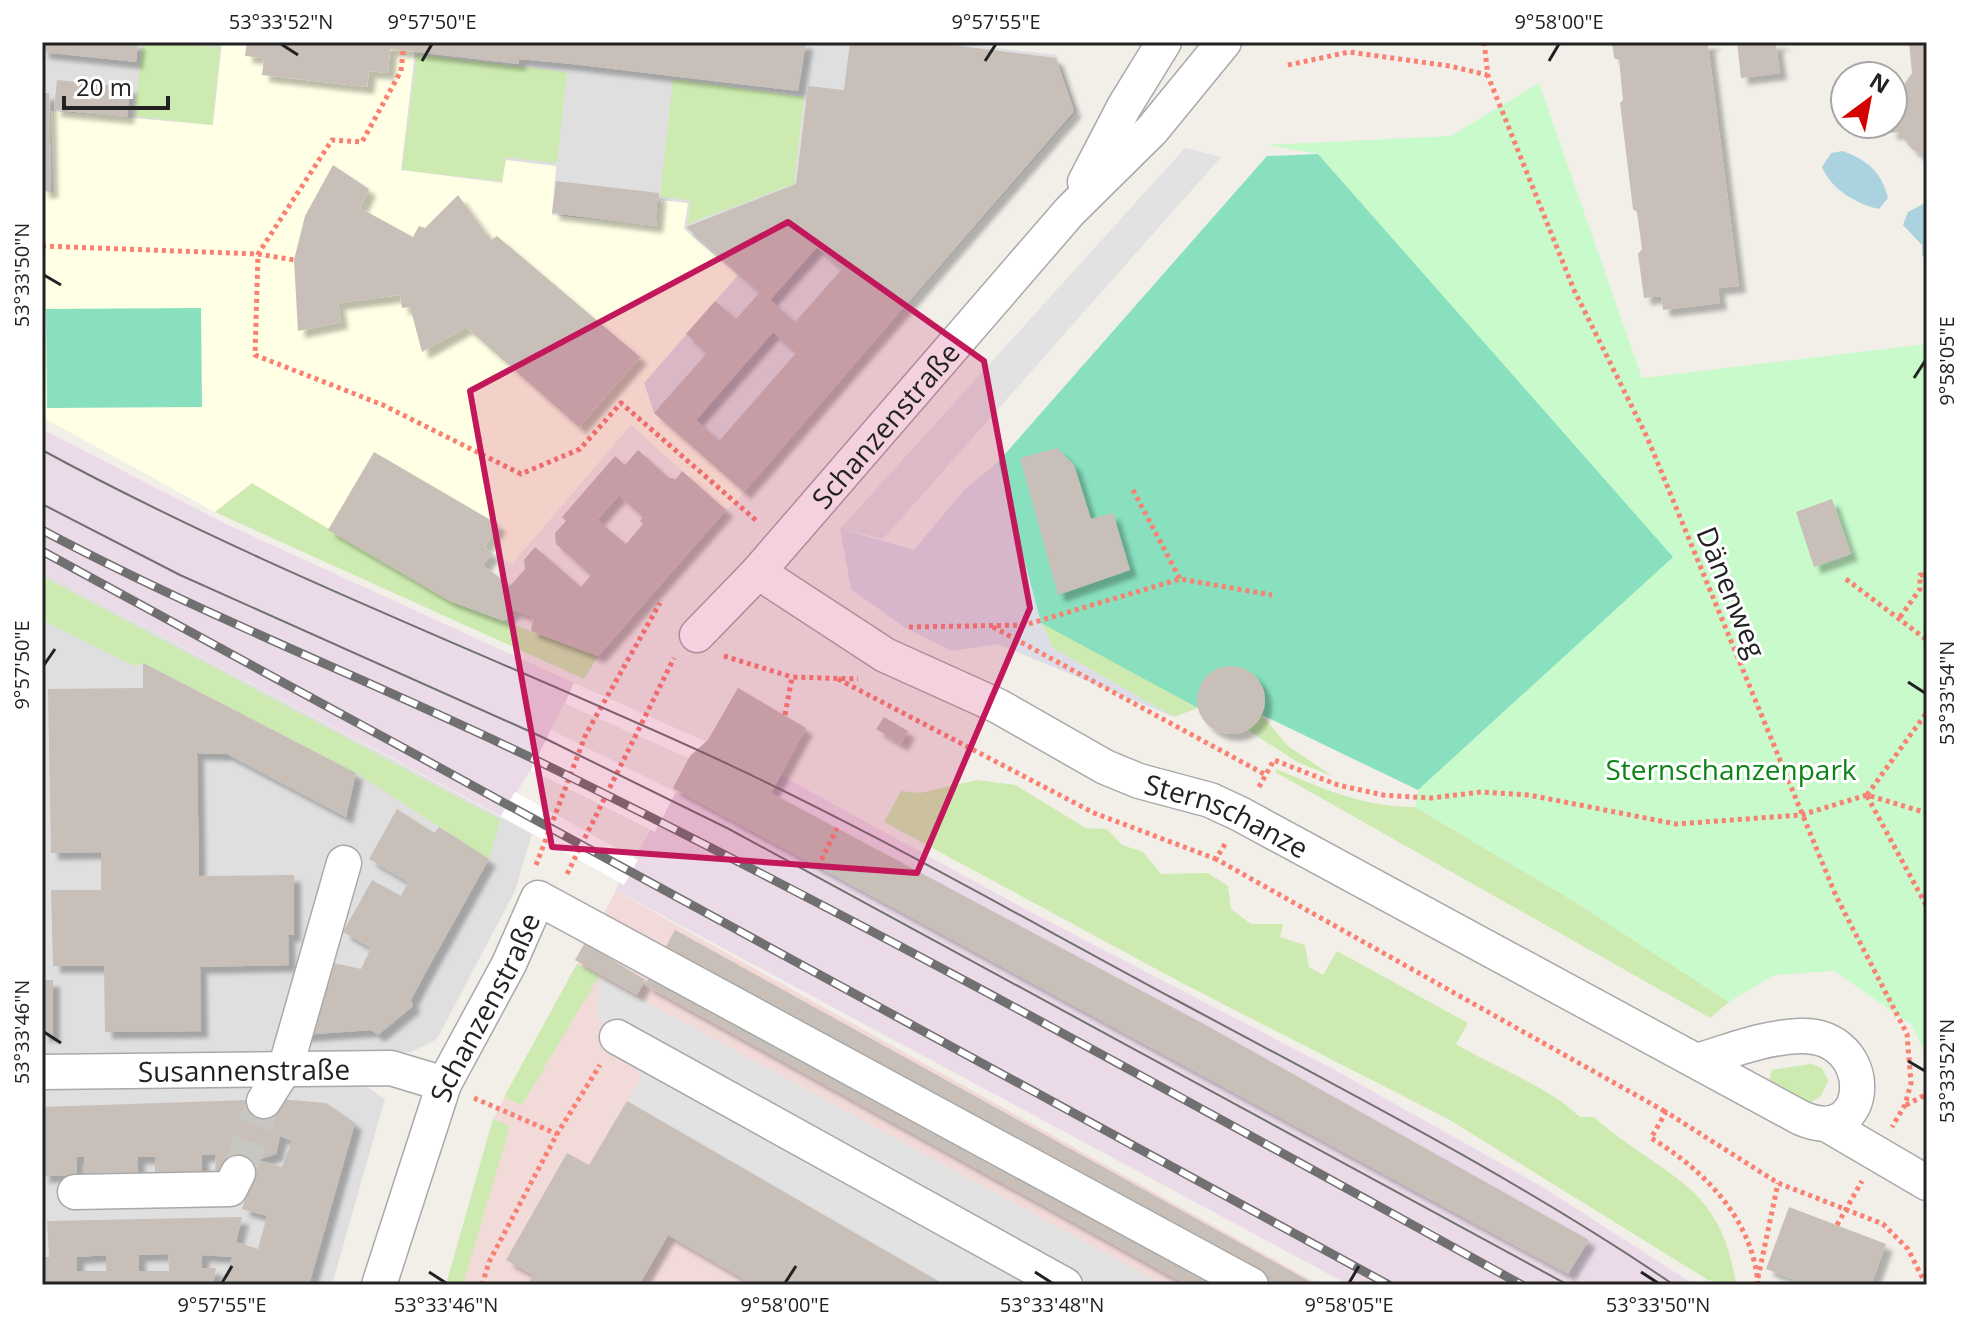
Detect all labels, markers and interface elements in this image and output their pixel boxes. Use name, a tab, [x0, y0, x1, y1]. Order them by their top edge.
text: 53°33'52"N	[229, 8, 333, 35]
text: 9°57'50"E	[387, 8, 477, 35]
text: 9°57'55"E	[951, 8, 1041, 35]
text: 9°58'00"E	[1514, 8, 1604, 35]
scale bar	[64, 60, 168, 110]
north arrow	[1829, 60, 1909, 140]
text: N	[1865, 65, 1896, 100]
text: 20 m	[76, 70, 132, 103]
text: 53°33'50"N	[8, 223, 35, 327]
text: 9°58'05"E	[1933, 316, 1960, 406]
street label: Schanzenstraße	[803, 334, 968, 516]
street label: Dänenweg	[1688, 521, 1776, 663]
text: 9°57'50"E	[8, 620, 35, 710]
text: 53°33'54"N	[1933, 641, 1960, 745]
park label: Sternschanzenpark	[1605, 750, 1857, 788]
street label: Sternschanze	[1141, 764, 1315, 867]
street label: Schanzenstraße	[421, 907, 548, 1106]
text: 53°33'46"N	[8, 980, 35, 1084]
text: 53°33'52"N	[1933, 1019, 1960, 1123]
street label: Susannenstraße	[138, 1049, 350, 1090]
text: 9°57'55"E	[177, 1291, 267, 1318]
text: 53°33'46"N	[394, 1291, 498, 1318]
text: 9°58'00"E	[740, 1291, 830, 1318]
text: 53°33'48"N	[1000, 1291, 1104, 1318]
text: 9°58'05"E	[1304, 1291, 1394, 1318]
text: 53°33'50"N	[1606, 1291, 1710, 1318]

